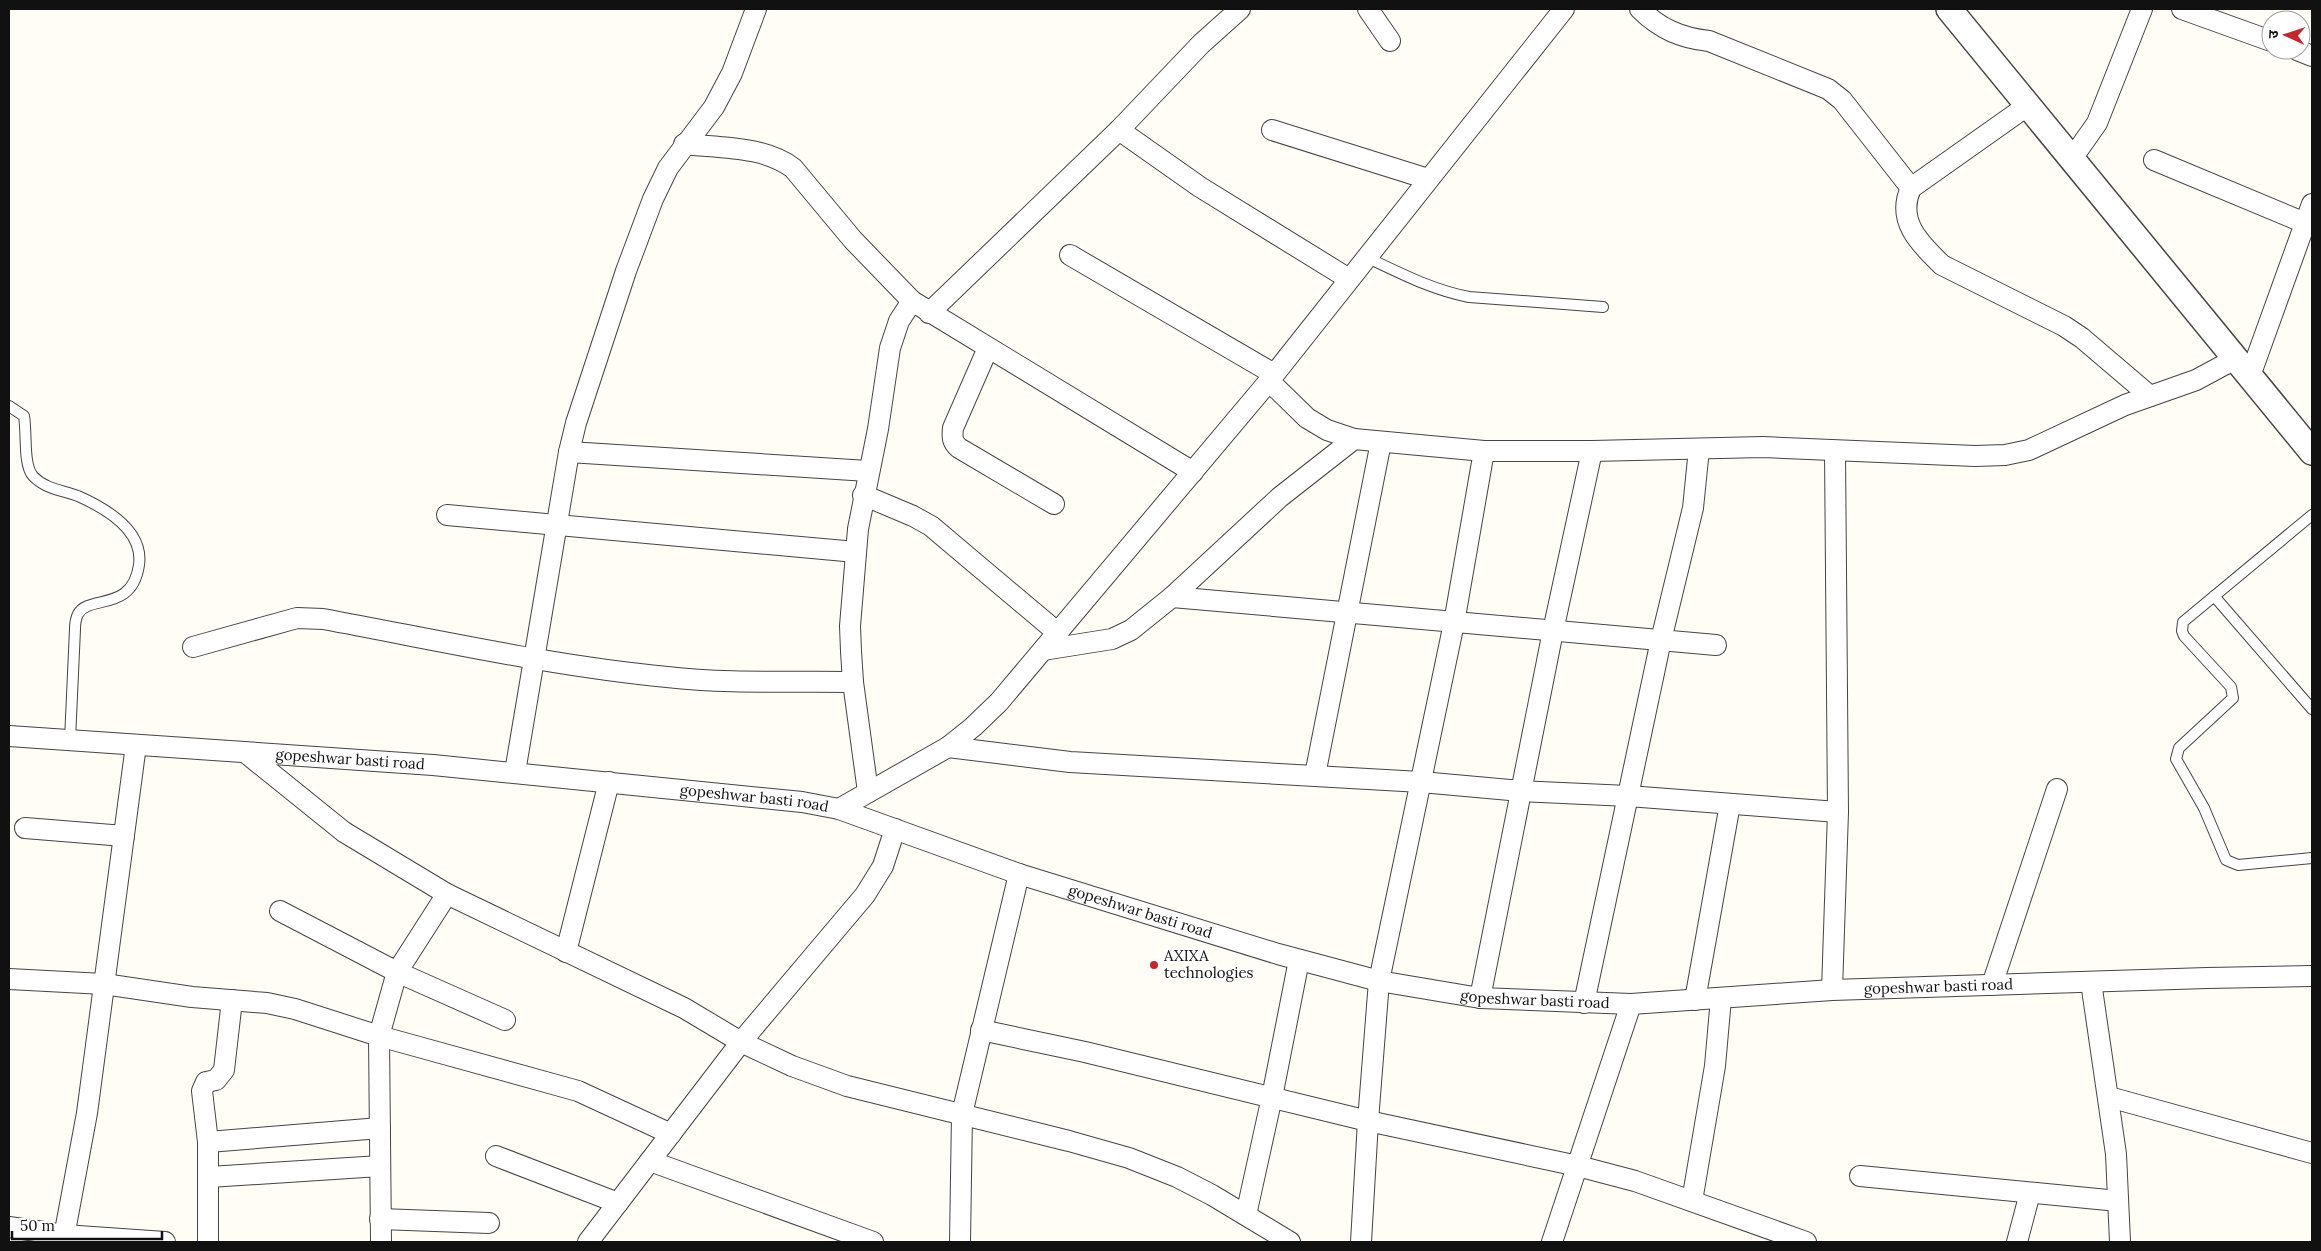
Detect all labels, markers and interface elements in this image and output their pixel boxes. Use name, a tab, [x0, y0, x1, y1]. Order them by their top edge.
north arrow	[2261, 10, 2311, 60]
text: उ	[2264, 29, 2282, 39]
street label: gopeshwar basti road	[275, 744, 425, 773]
street label: gopeshwar basti road	[679, 780, 830, 816]
street label: gopeshwar basti road	[1066, 880, 1215, 942]
place label: AXIXA technologies	[1163, 946, 1254, 982]
marker: AXIXA technologies	[1148, 959, 1160, 971]
street label: gopeshwar basti road	[1863, 974, 2013, 998]
street label: gopeshwar basti road	[1459, 985, 1610, 1012]
scale bar	[12, 1208, 162, 1240]
text: 50 m	[20, 1216, 55, 1235]

